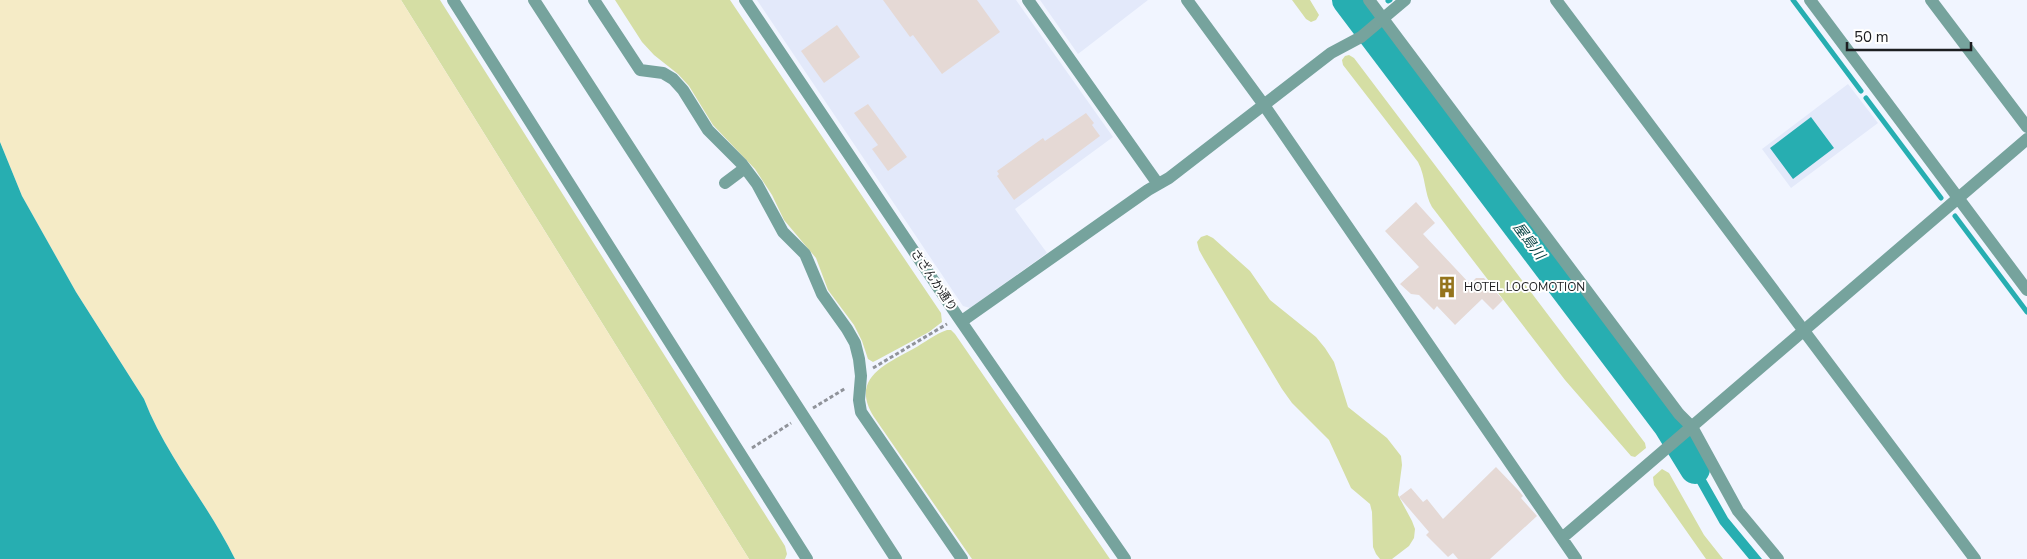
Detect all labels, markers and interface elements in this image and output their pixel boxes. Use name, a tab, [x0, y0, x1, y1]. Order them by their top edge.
scale bar	[1847, 20, 1971, 52]
text: 50 m	[1854, 27, 1889, 47]
water label: 屋島川	[1509, 219, 1550, 265]
street label: さざんか通り	[907, 246, 961, 314]
building icon: HOTEL LOCOMOTION	[1434, 274, 1460, 300]
place label: HOTEL LOCOMOTION	[1464, 279, 1585, 295]

